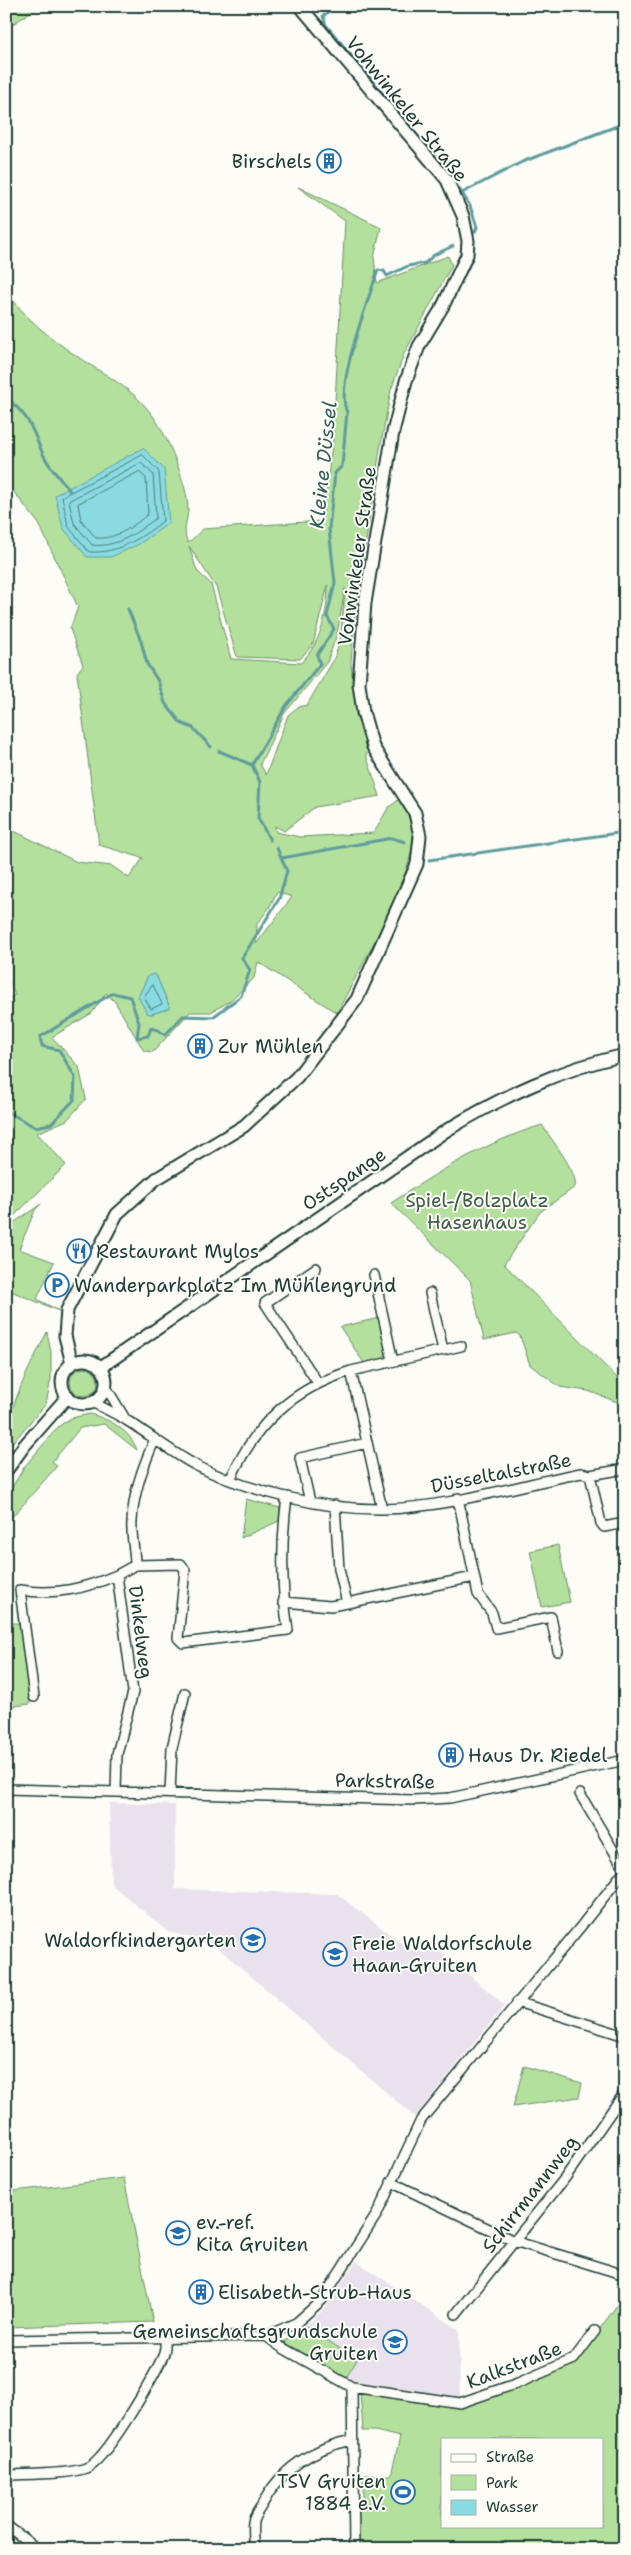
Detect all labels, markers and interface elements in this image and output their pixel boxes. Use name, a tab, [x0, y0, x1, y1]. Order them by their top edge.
street label: Vohwinkeler Straße	[340, 31, 474, 187]
building icon: Birschels	[316, 148, 342, 174]
place label: Birschels	[232, 149, 312, 174]
water label: Kleine Düssel	[303, 400, 343, 530]
street label: Vohwinkeler Straße	[332, 465, 382, 647]
building icon: Zur Mühlen	[187, 1033, 213, 1059]
place label: Zur Mühlen	[218, 1034, 323, 1059]
street label: Ostspange	[297, 1142, 391, 1216]
park label: Spiel-/Bolzplatz Hasenhaus	[405, 1188, 549, 1235]
restaurant icon: Restaurant Mylos	[66, 1238, 92, 1264]
place label: Restaurant Mylos	[96, 1239, 259, 1264]
parking icon: Wanderparkplatz Im Mühlengrund	[44, 1272, 70, 1298]
place label: Wanderparkplatz Im Mühlengrund	[74, 1273, 396, 1298]
street label: Düsseltalstraße	[429, 1447, 573, 1499]
street label: Dinkelweg	[123, 1584, 159, 1680]
building icon: Haus Dr. Riedel	[438, 1742, 464, 1768]
place label: Haus Dr. Riedel	[468, 1743, 607, 1768]
street label: Parkstraße	[335, 1768, 435, 1794]
school or university icon: Waldorfkindergarten	[240, 1927, 266, 1953]
place label: Waldorfkindergarten	[44, 1928, 236, 1953]
place label: Freie Waldorfschule Haan-Gruiten	[352, 1931, 532, 1978]
school or university icon: Freie Waldorfschule Haan-Gruiten	[322, 1941, 348, 1967]
street label: Schirrmannweg	[476, 2130, 584, 2258]
place label: ev.-ref. Kita Gruiten	[196, 2210, 308, 2257]
school or university icon: ev.-ref. Kita Gruiten	[165, 2220, 191, 2246]
building icon: Elisabeth-Strub-Haus	[188, 2279, 214, 2305]
place label: Elisabeth-Strub-Haus	[218, 2280, 412, 2305]
place label: Gemeinschaftsgrundschule Gruiten	[133, 2319, 378, 2366]
school or university icon: Gemeinschaftsgrundschule Gruiten	[382, 2329, 408, 2355]
street label: Kalkstraße	[463, 2335, 565, 2395]
legend	[441, 2438, 604, 2528]
text: Straße	[486, 2447, 534, 2467]
place label: TSV Gruiten 1884 e.V.	[277, 2469, 386, 2516]
text: Park	[486, 2473, 518, 2493]
sports icon: TSV Gruiten 1884 e.V.	[390, 2479, 416, 2505]
text: Wasser	[486, 2497, 539, 2517]

